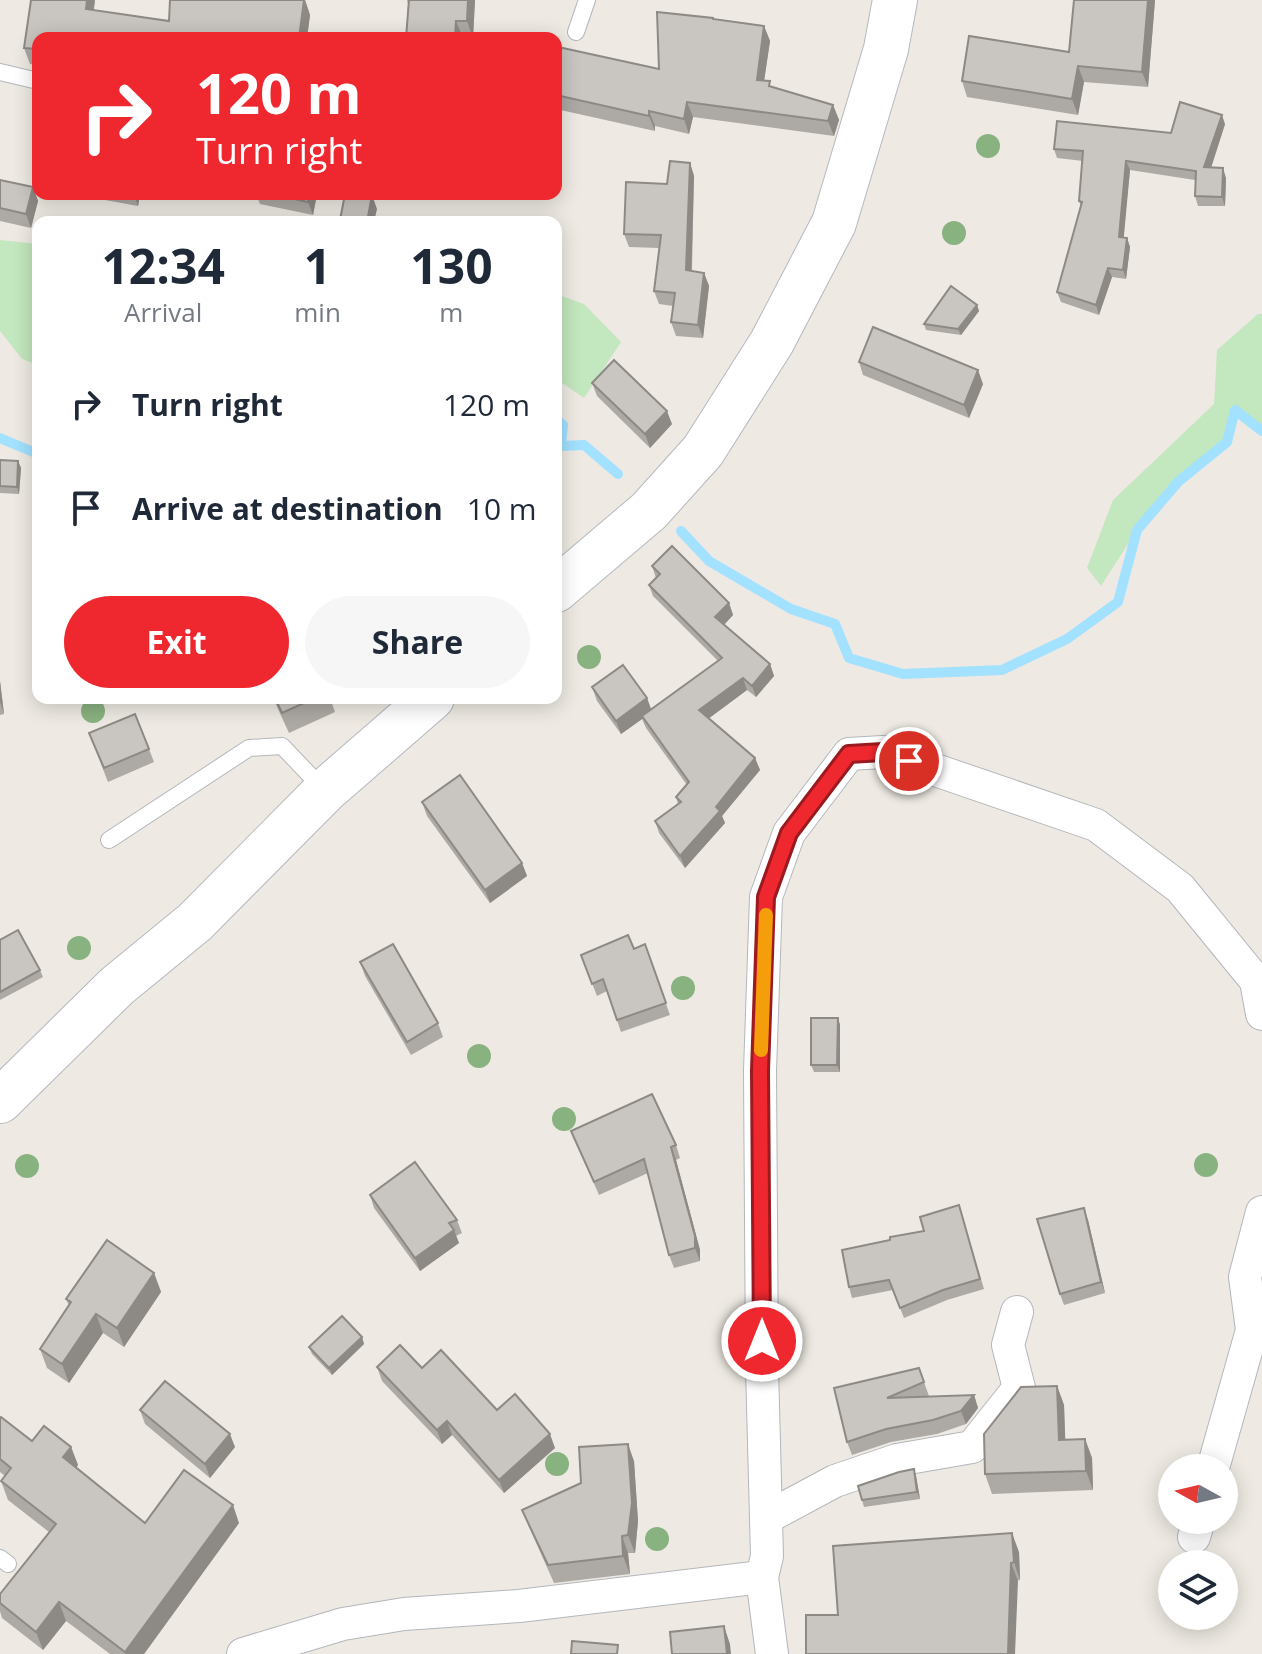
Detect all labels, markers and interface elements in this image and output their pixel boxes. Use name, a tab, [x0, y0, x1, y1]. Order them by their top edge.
text: 120 m	[196, 54, 362, 130]
icon: right	[64, 64, 168, 168]
text: Turn right	[196, 126, 362, 175]
text: 12:34	[101, 233, 225, 298]
text: 1	[304, 233, 331, 298]
text: 130	[410, 233, 493, 298]
text: Arrival	[124, 294, 202, 330]
text: min	[294, 294, 341, 330]
text: m	[439, 294, 463, 330]
icon: right	[64, 382, 108, 426]
text: Turn right	[132, 384, 283, 425]
text: 120 m	[443, 384, 530, 425]
icon: arrive	[64, 486, 108, 530]
text: Arrive at destination	[132, 488, 443, 529]
text: 10 m	[467, 488, 537, 529]
button: Exit	[64, 596, 289, 688]
button: Share	[305, 596, 530, 688]
pin	[875, 727, 943, 795]
icon: arrive	[887, 739, 931, 783]
position arrow	[720, 1299, 804, 1383]
north arrow	[1158, 1454, 1238, 1534]
map controls	[1158, 1454, 1238, 1630]
button: layers	[1158, 1550, 1238, 1630]

